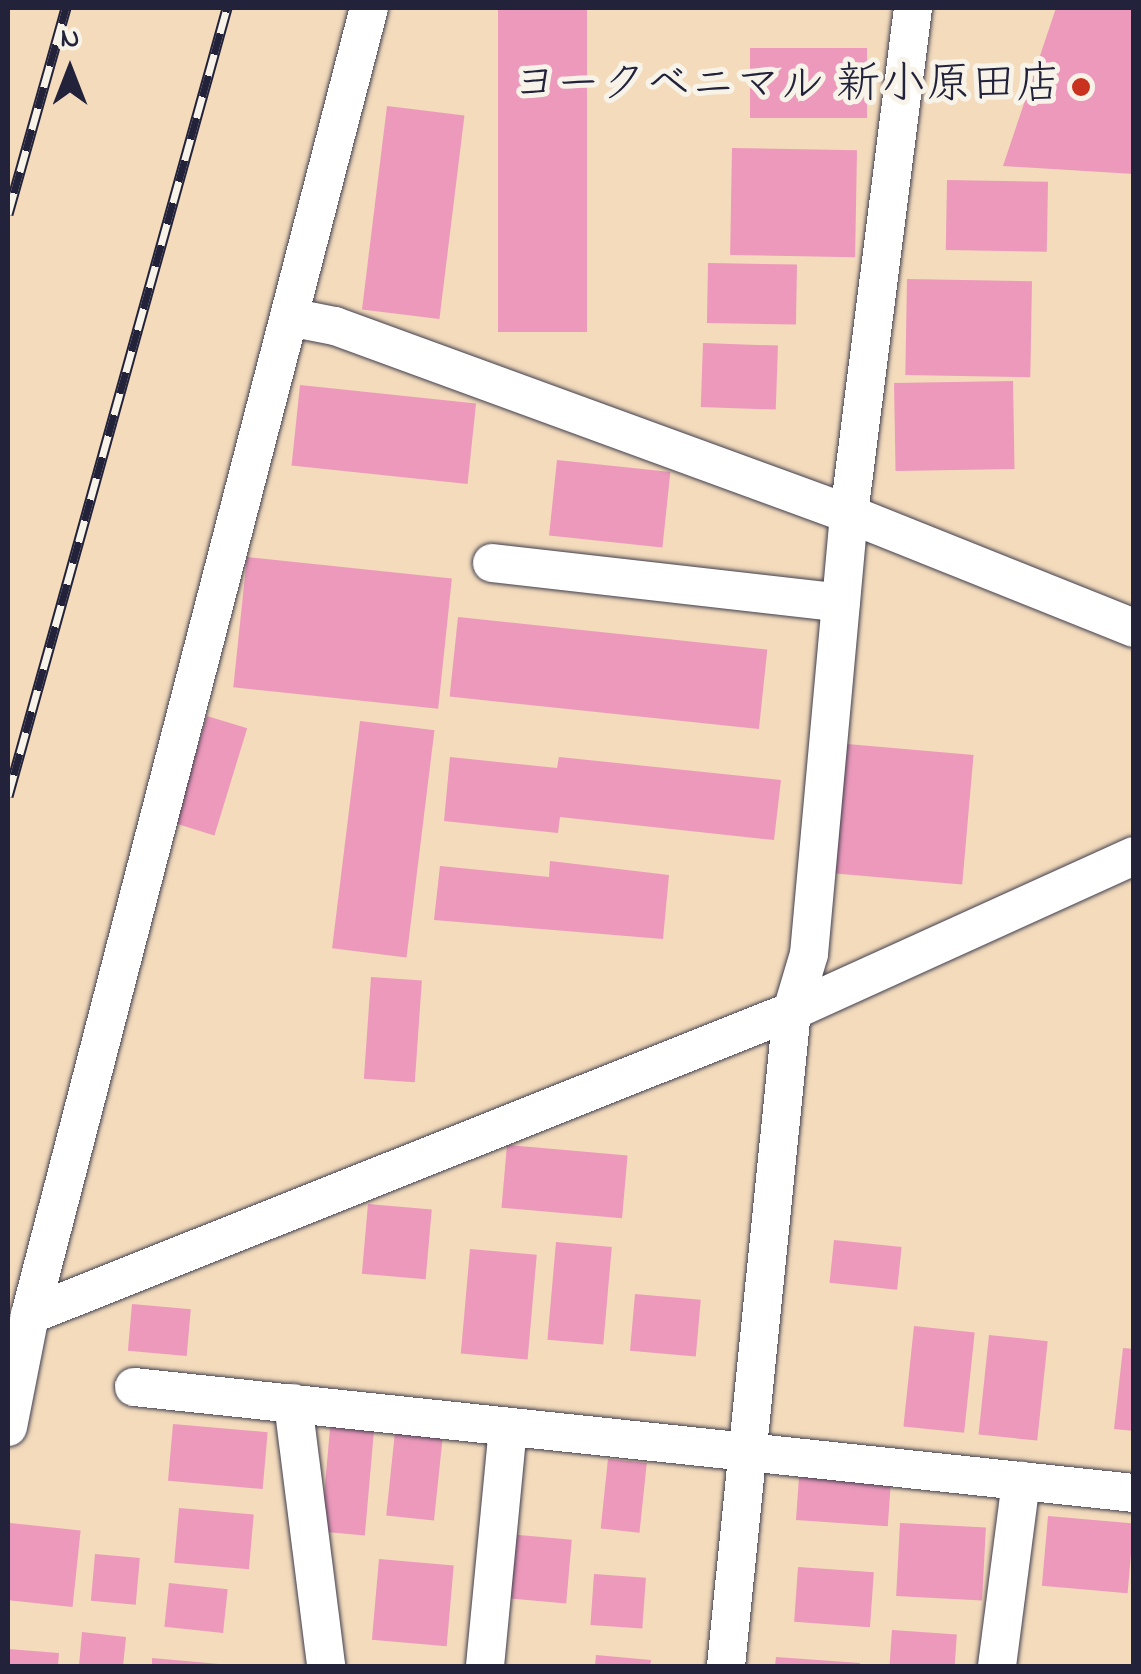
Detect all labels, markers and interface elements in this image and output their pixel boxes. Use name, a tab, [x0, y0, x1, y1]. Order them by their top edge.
text: N	[61, 19, 79, 60]
north arrow	[20, 20, 120, 120]
place label: ヨークベニマル 新小原田店	[512, 60, 1061, 114]
marker: ヨークベニマル 新小原田店	[1070, 76, 1092, 98]

